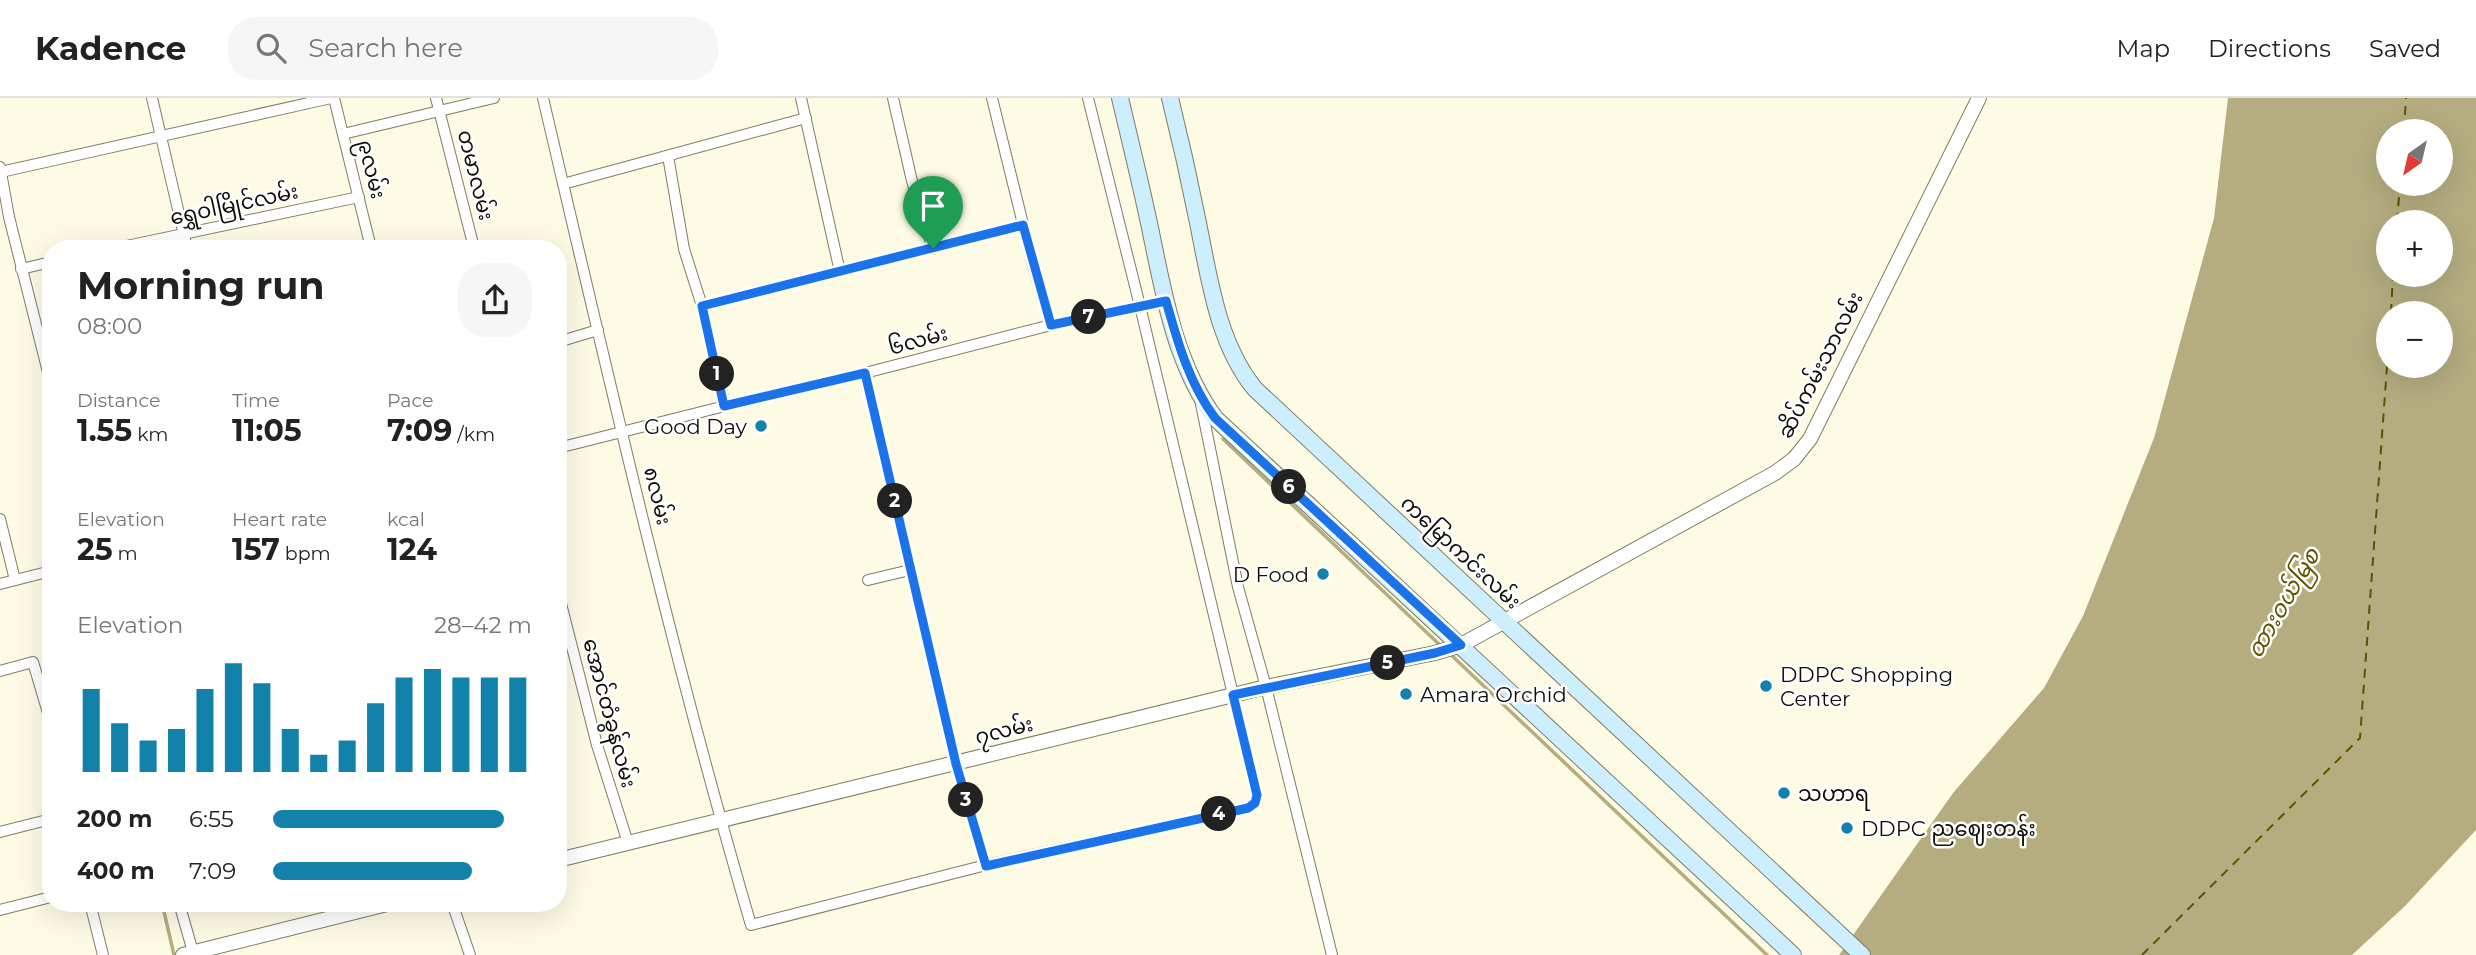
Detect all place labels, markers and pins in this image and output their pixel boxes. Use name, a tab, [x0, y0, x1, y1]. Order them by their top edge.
pin	[903, 176, 963, 248]
pin: 7	[1072, 300, 1106, 334]
pin: 1	[700, 356, 734, 392]
place label: Good Day	[644, 414, 748, 439]
marker: Good Day	[753, 418, 769, 434]
pin: 6	[1272, 470, 1306, 504]
pin: 2	[878, 484, 912, 518]
place label: D Food	[1233, 562, 1309, 587]
marker: D Food	[1315, 566, 1331, 582]
pin: 5	[1370, 646, 1406, 680]
place label: DDPC Shopping Center	[1780, 662, 1953, 711]
marker: DDPC Shopping Center	[1758, 678, 1774, 694]
place label: Amara Orchid	[1420, 682, 1567, 707]
marker: Amara Orchid	[1398, 686, 1414, 702]
place label: သဟာရ	[1798, 781, 1871, 811]
pin: 3	[948, 782, 984, 818]
marker: သဟာရ	[1776, 785, 1792, 801]
pin: 4	[1202, 796, 1236, 832]
place label: DDPC ညဈေးတန်း	[1861, 813, 2036, 846]
marker: DDPC ညဈေးတန်း	[1839, 820, 1855, 836]

